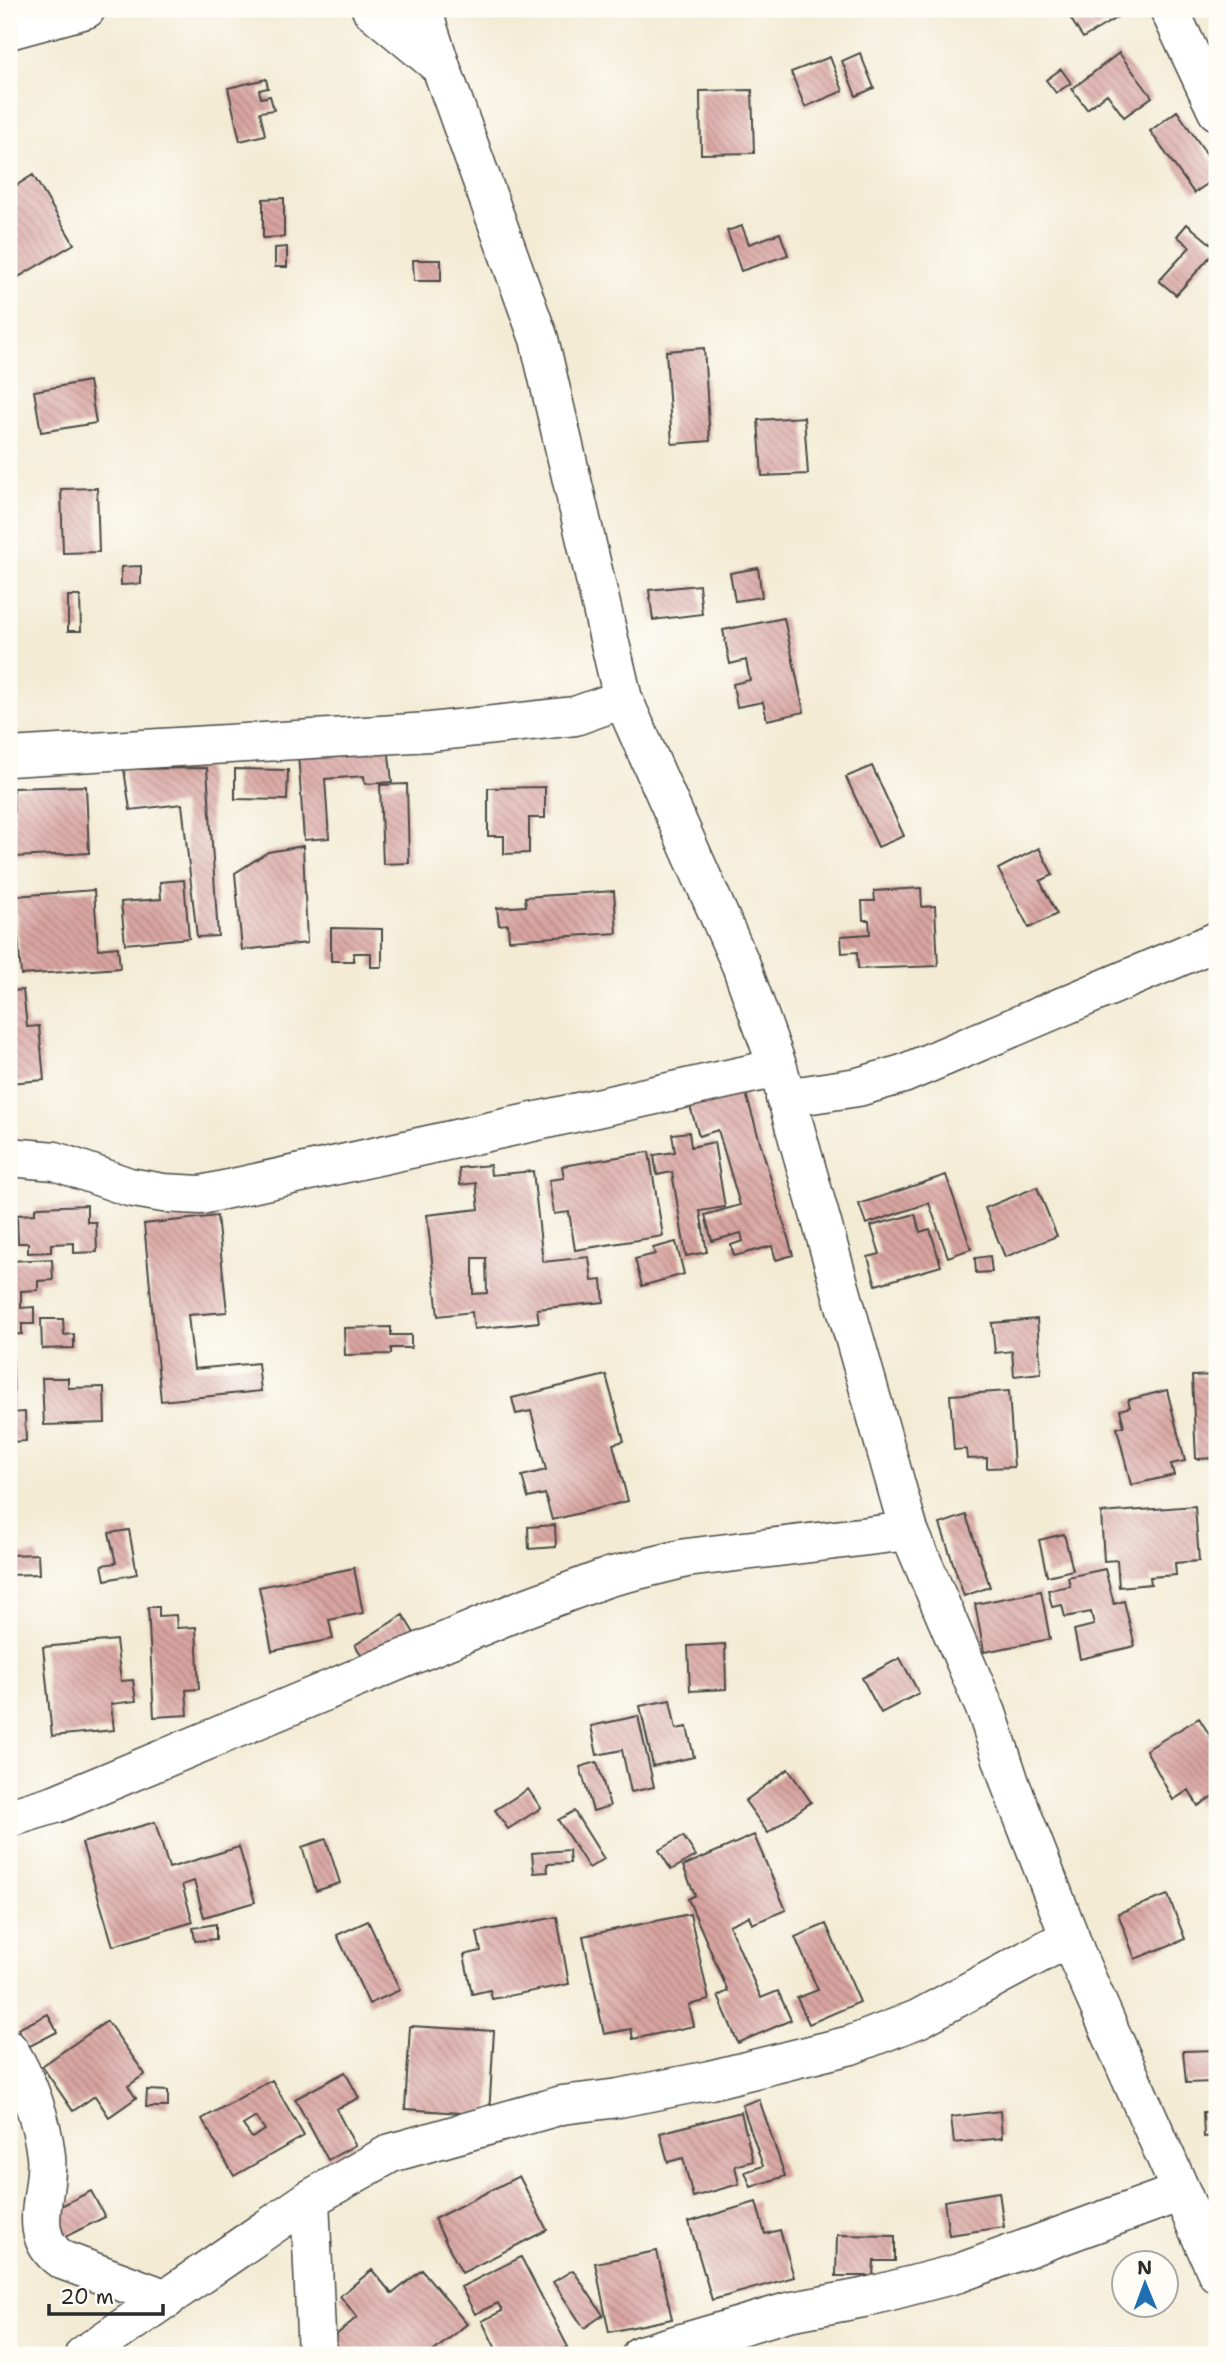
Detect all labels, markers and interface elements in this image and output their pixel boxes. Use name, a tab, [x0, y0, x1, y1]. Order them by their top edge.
north arrow	[1110, 2248, 1180, 2318]
text: N	[1137, 2255, 1152, 2280]
scale bar	[49, 2273, 163, 2317]
text: 20 m	[60, 2283, 114, 2311]

